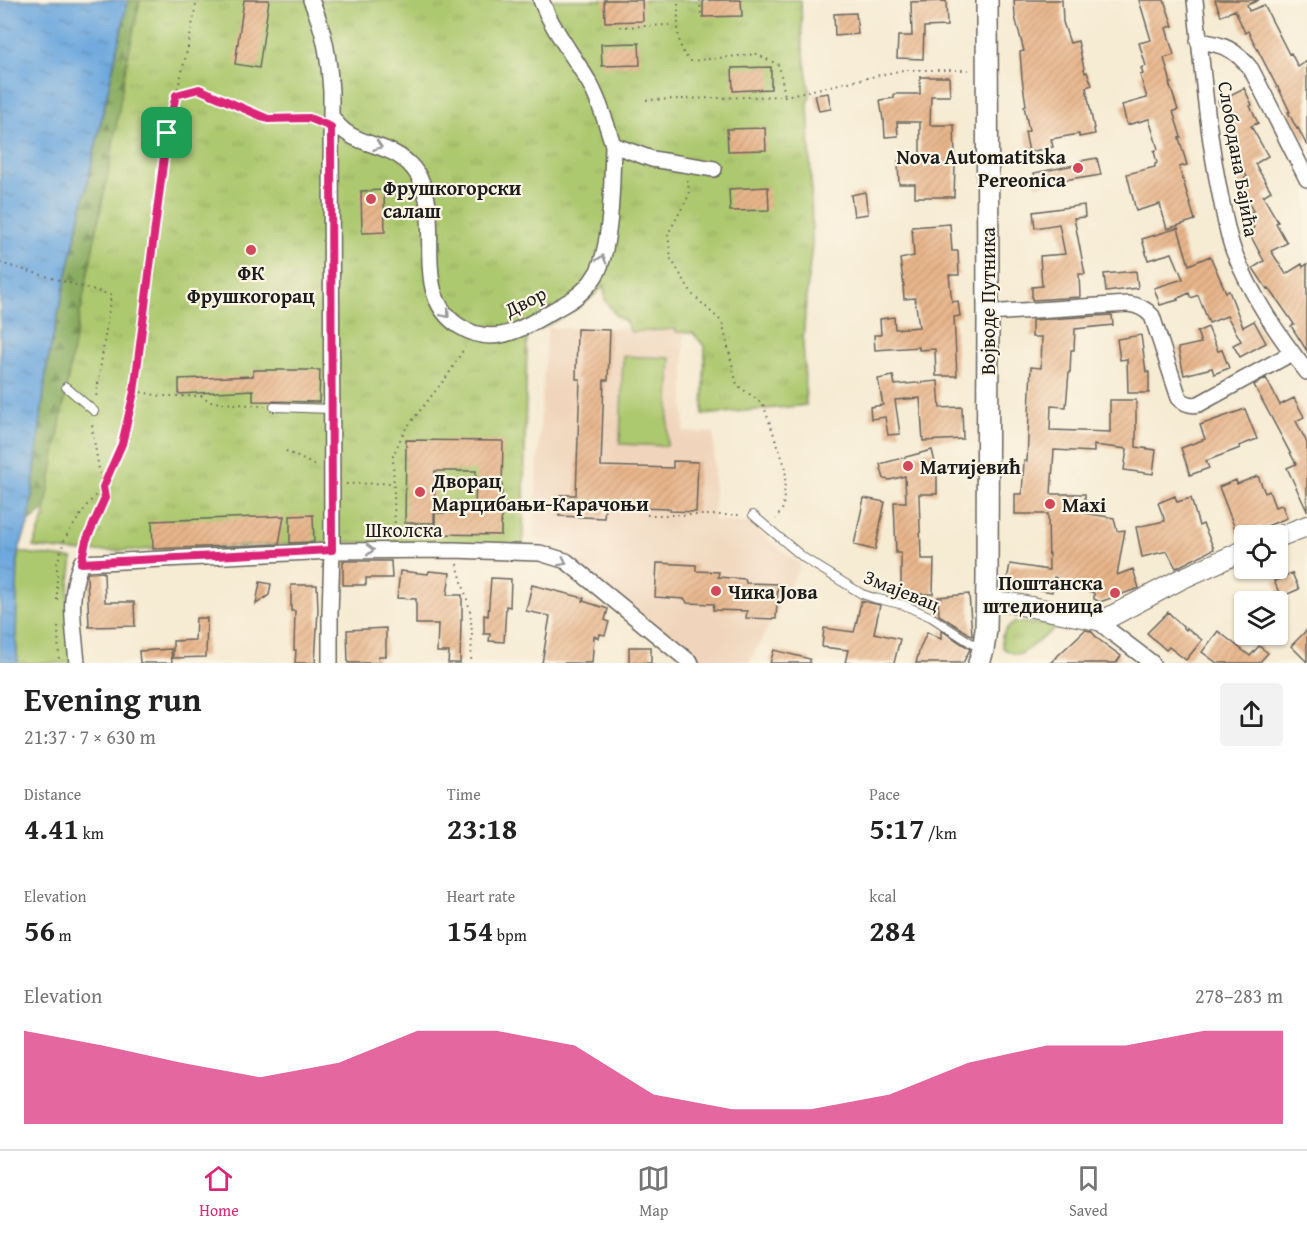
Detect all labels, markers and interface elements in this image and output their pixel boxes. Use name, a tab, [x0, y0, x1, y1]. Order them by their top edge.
street label: Слободана Бајића	[1211, 79, 1267, 239]
pin	[141, 107, 192, 158]
icon: arrive	[150, 116, 183, 149]
one-way arrow	[372, 139, 383, 152]
place label: Nova Automatitska Pereonica	[896, 142, 1067, 194]
marker: Nova Automatitska Pereonica	[1071, 161, 1085, 175]
place label: Фрушкогорски салаш	[383, 173, 522, 225]
marker: Фрушкогорски салаш	[364, 192, 378, 206]
street label: Војводе Путника	[973, 227, 1002, 375]
marker: ФК Фрушкогорац	[244, 243, 258, 257]
one-way arrow	[595, 254, 607, 265]
place label: ФК Фрушкогорац	[187, 258, 315, 310]
street label: Двор	[498, 278, 551, 324]
one-way arrow	[439, 307, 450, 318]
place label: Матијевић	[920, 452, 1021, 481]
marker: Матијевић	[901, 459, 915, 473]
place label: Дворац Марцибањи-Карачоњи	[431, 466, 649, 518]
marker: Дворац Марцибањи-Карачоњи	[413, 485, 427, 499]
place label: Maxi	[1062, 490, 1106, 519]
marker: Maxi	[1043, 497, 1057, 511]
street label: Школска	[365, 515, 443, 544]
map controls	[1234, 525, 1288, 645]
button: locate	[1234, 525, 1288, 579]
one-way arrow	[366, 544, 375, 556]
one-way arrow	[557, 554, 568, 566]
street label: Змајевац	[860, 562, 945, 619]
place label: Поштанска штедионица	[983, 568, 1104, 620]
place label: Чика Јова	[728, 577, 818, 606]
marker: Чика Јова	[709, 584, 723, 598]
marker: Поштанска штедионица	[1108, 586, 1122, 600]
button: layers	[1234, 591, 1288, 645]
text: Evening run	[24, 675, 201, 723]
button: share	[1220, 683, 1283, 746]
text: 21:37 · 7 × 630 m	[24, 722, 156, 751]
text: Distance	[24, 782, 81, 806]
text: Time	[447, 782, 481, 806]
text: Pace	[869, 782, 900, 806]
text: 4.41	[24, 806, 79, 850]
text: 23:18	[447, 806, 517, 850]
text: 5:17	[869, 806, 924, 850]
text: km	[79, 821, 104, 845]
text: /km	[924, 821, 957, 845]
text: Elevation	[24, 884, 87, 908]
text: Heart rate	[447, 884, 515, 908]
text: kcal	[869, 884, 897, 908]
text: 56	[24, 908, 55, 952]
text: 154	[447, 908, 493, 952]
text: 284	[869, 908, 916, 952]
text: m	[55, 923, 72, 947]
text: bpm	[493, 923, 527, 947]
text: Elevation	[24, 981, 102, 1010]
text: 278–283 m	[1195, 981, 1283, 1010]
tab: Home	[199, 1162, 239, 1222]
tab: Map	[637, 1162, 670, 1222]
tab: Saved	[1069, 1162, 1108, 1222]

